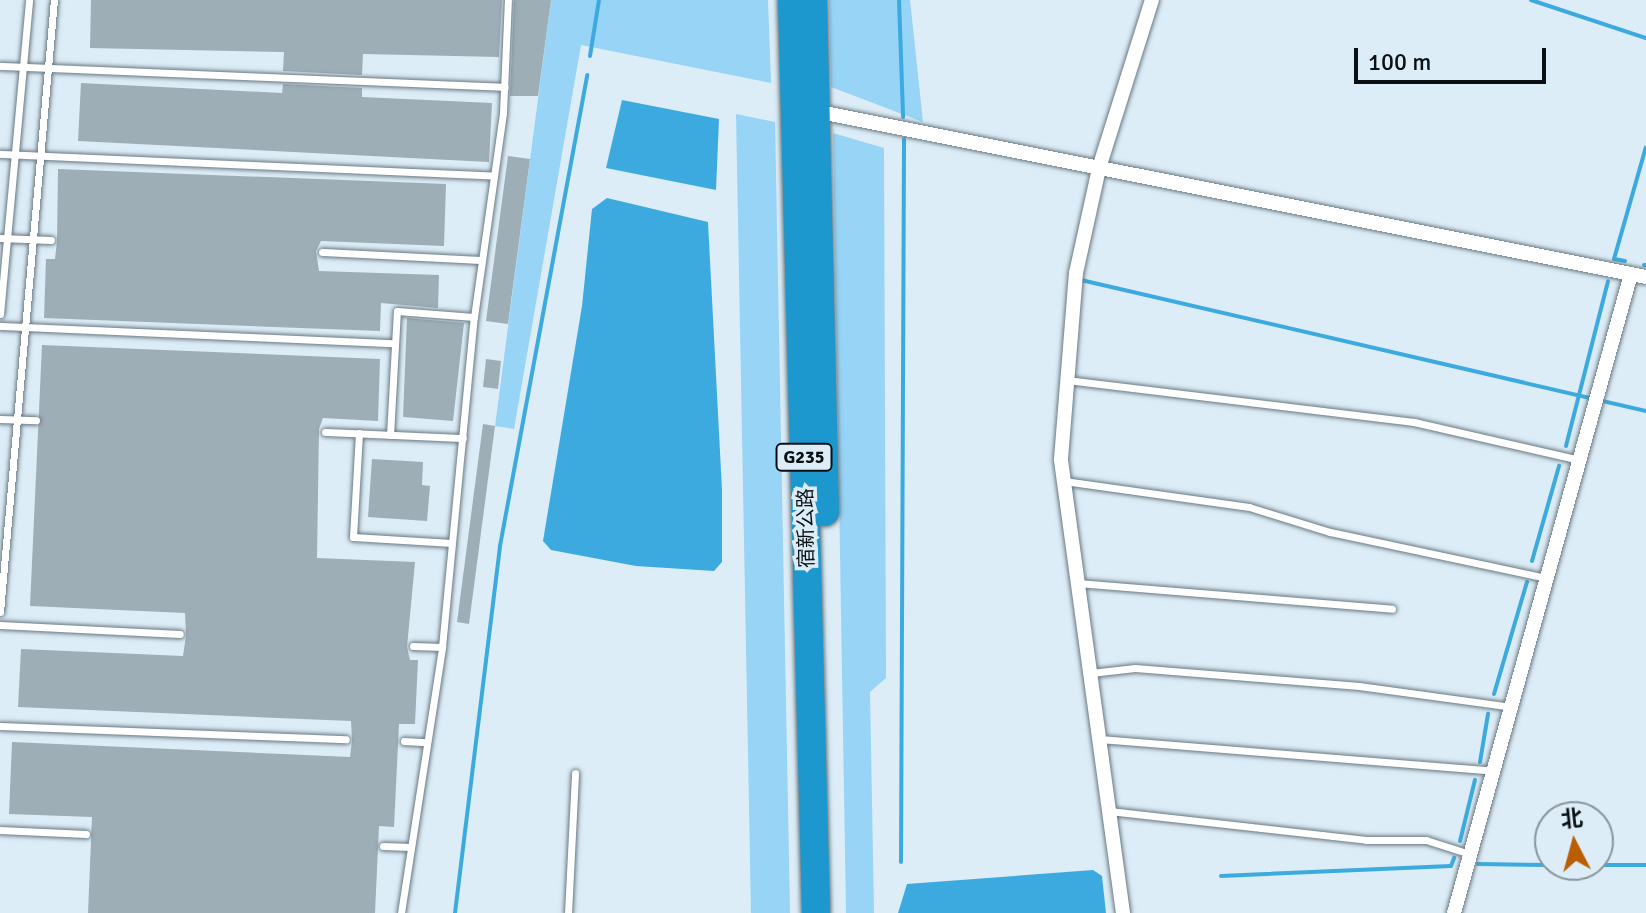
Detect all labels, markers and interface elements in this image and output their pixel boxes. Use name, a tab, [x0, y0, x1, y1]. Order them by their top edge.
scale bar	[1358, 32, 1550, 82]
text: 100 m	[1368, 47, 1431, 77]
road number: G235	[774, 443, 834, 471]
street label: 宿新公路	[793, 488, 819, 568]
north arrow	[1534, 801, 1614, 881]
text: 北	[1559, 804, 1584, 833]

